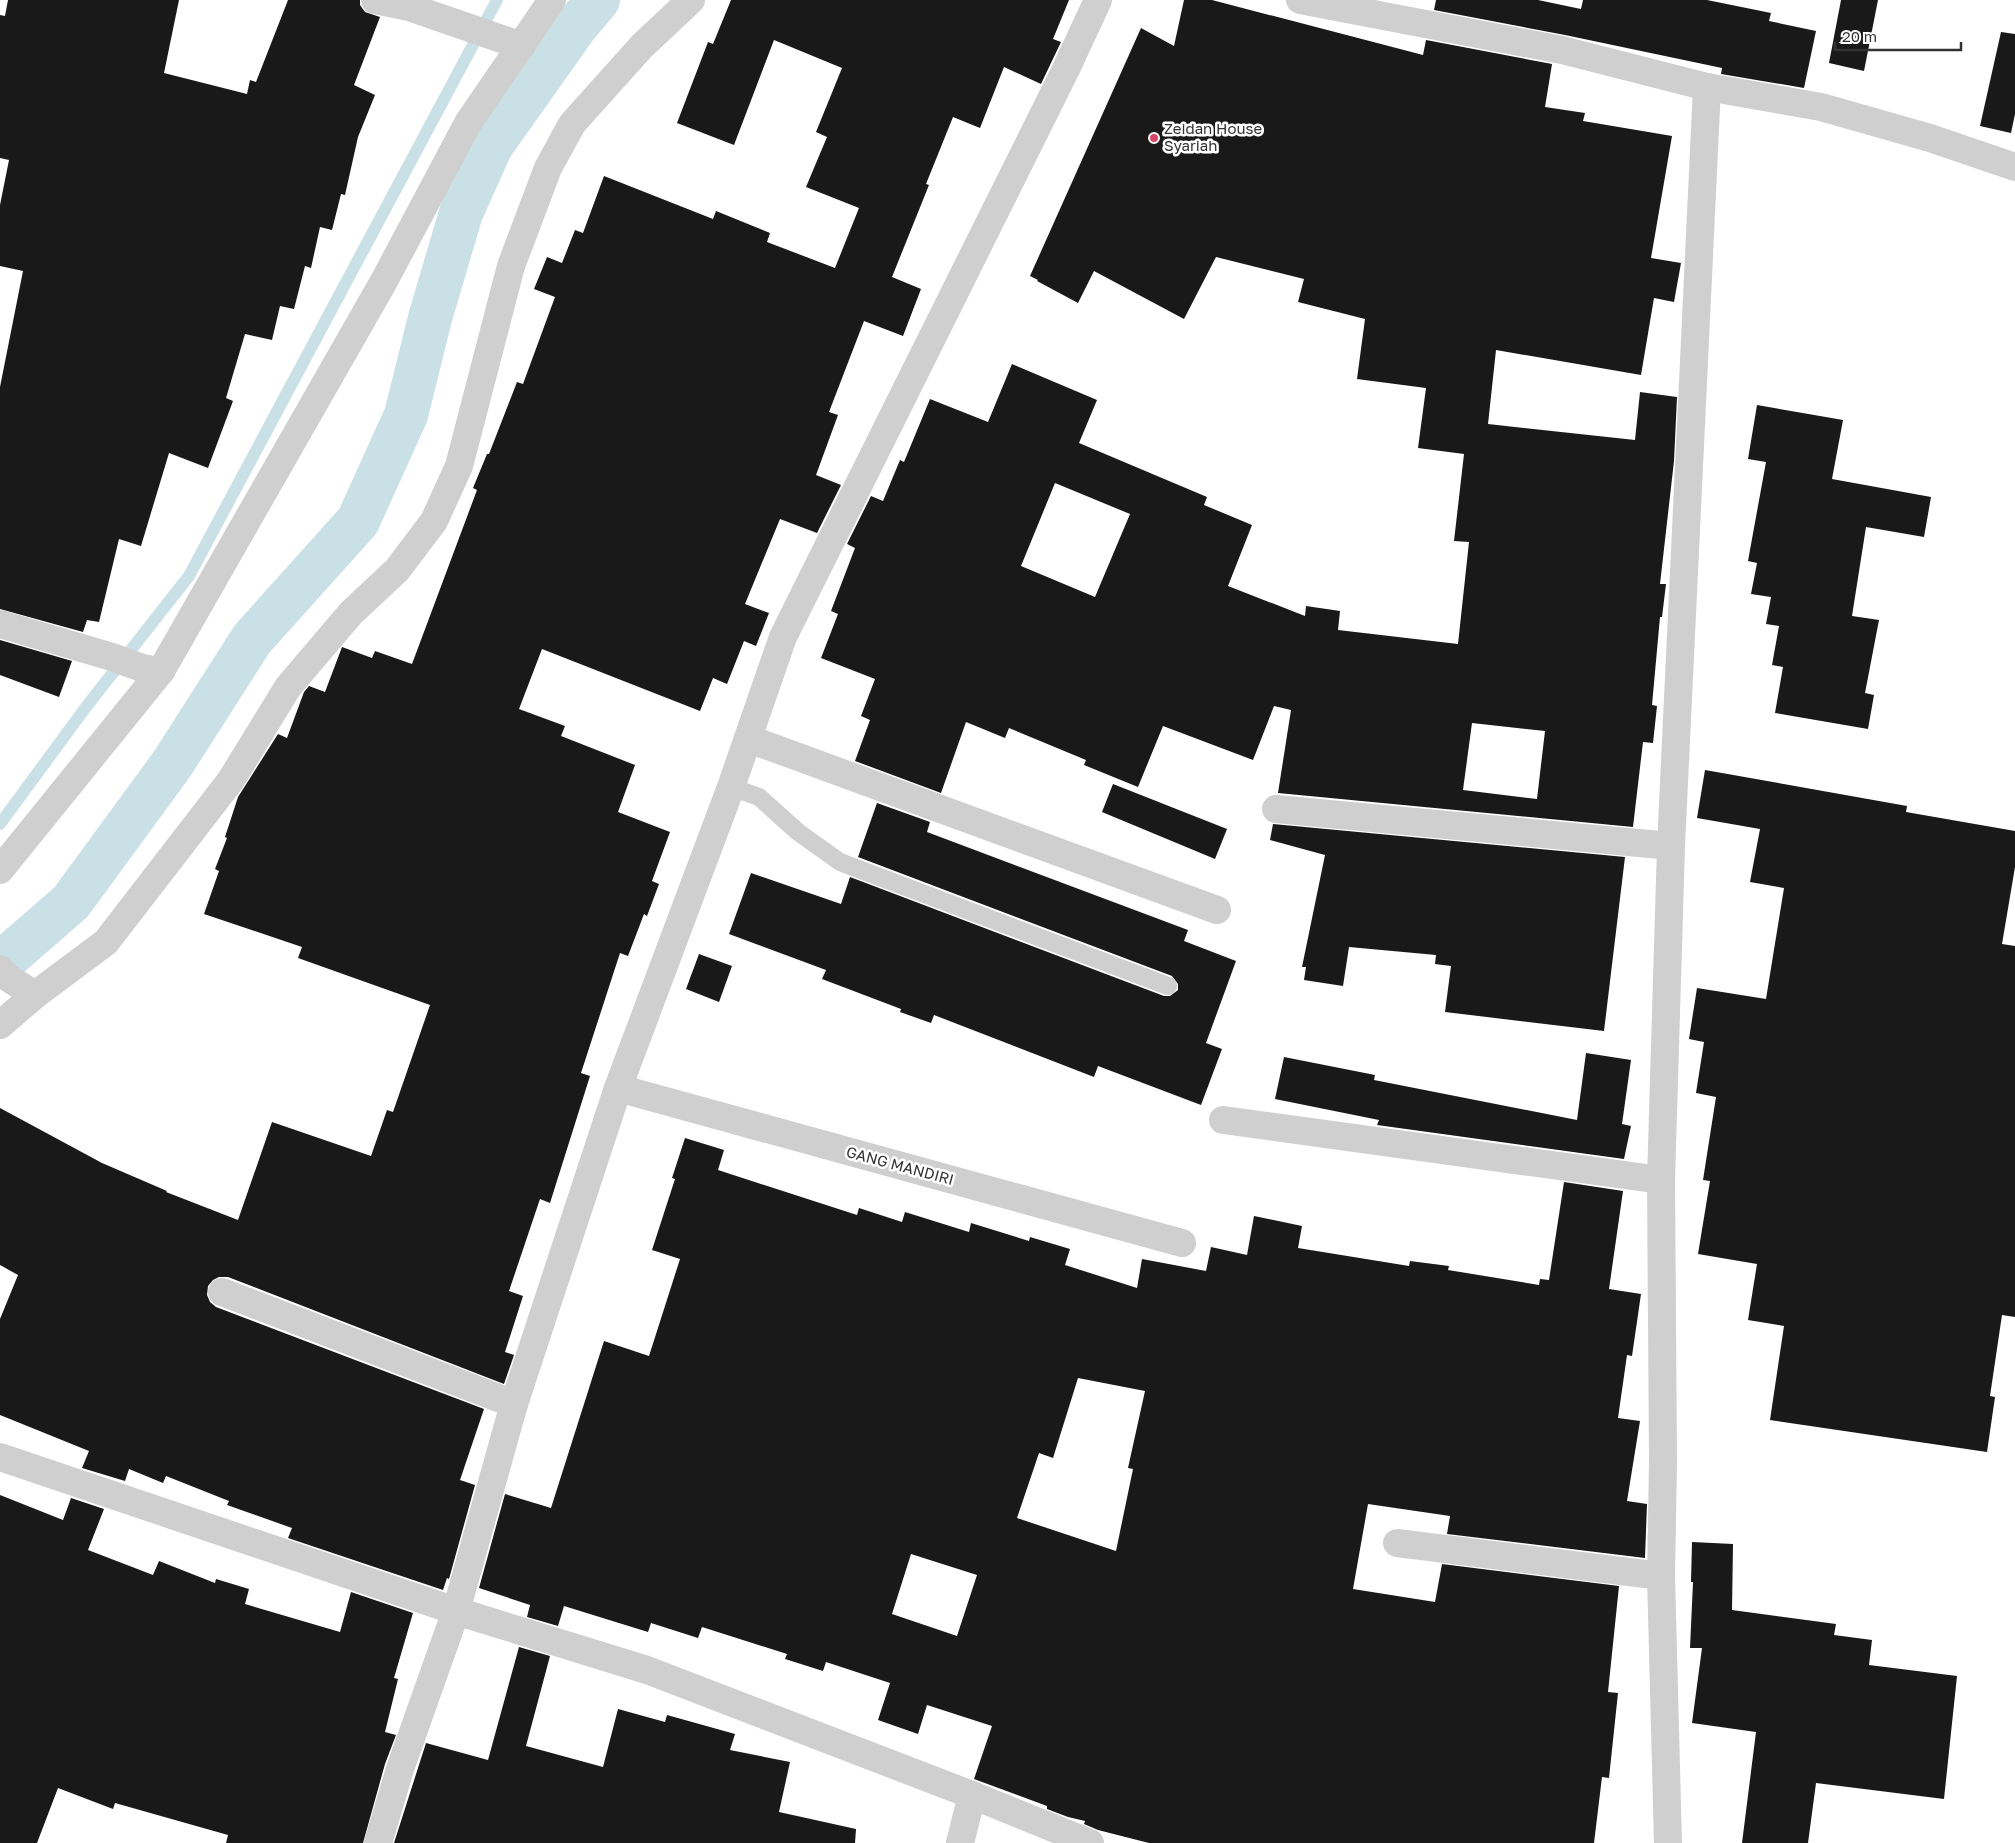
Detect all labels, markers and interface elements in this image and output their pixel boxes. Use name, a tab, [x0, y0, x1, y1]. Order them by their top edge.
scale bar	[1835, 20, 1961, 52]
text: 20 m	[1842, 27, 1877, 45]
place label: Zeidan House Syariah	[1164, 119, 1263, 154]
marker: Zeidan House Syariah	[1148, 132, 1160, 144]
street label: GANG MANDIRI	[845, 1142, 956, 1188]

